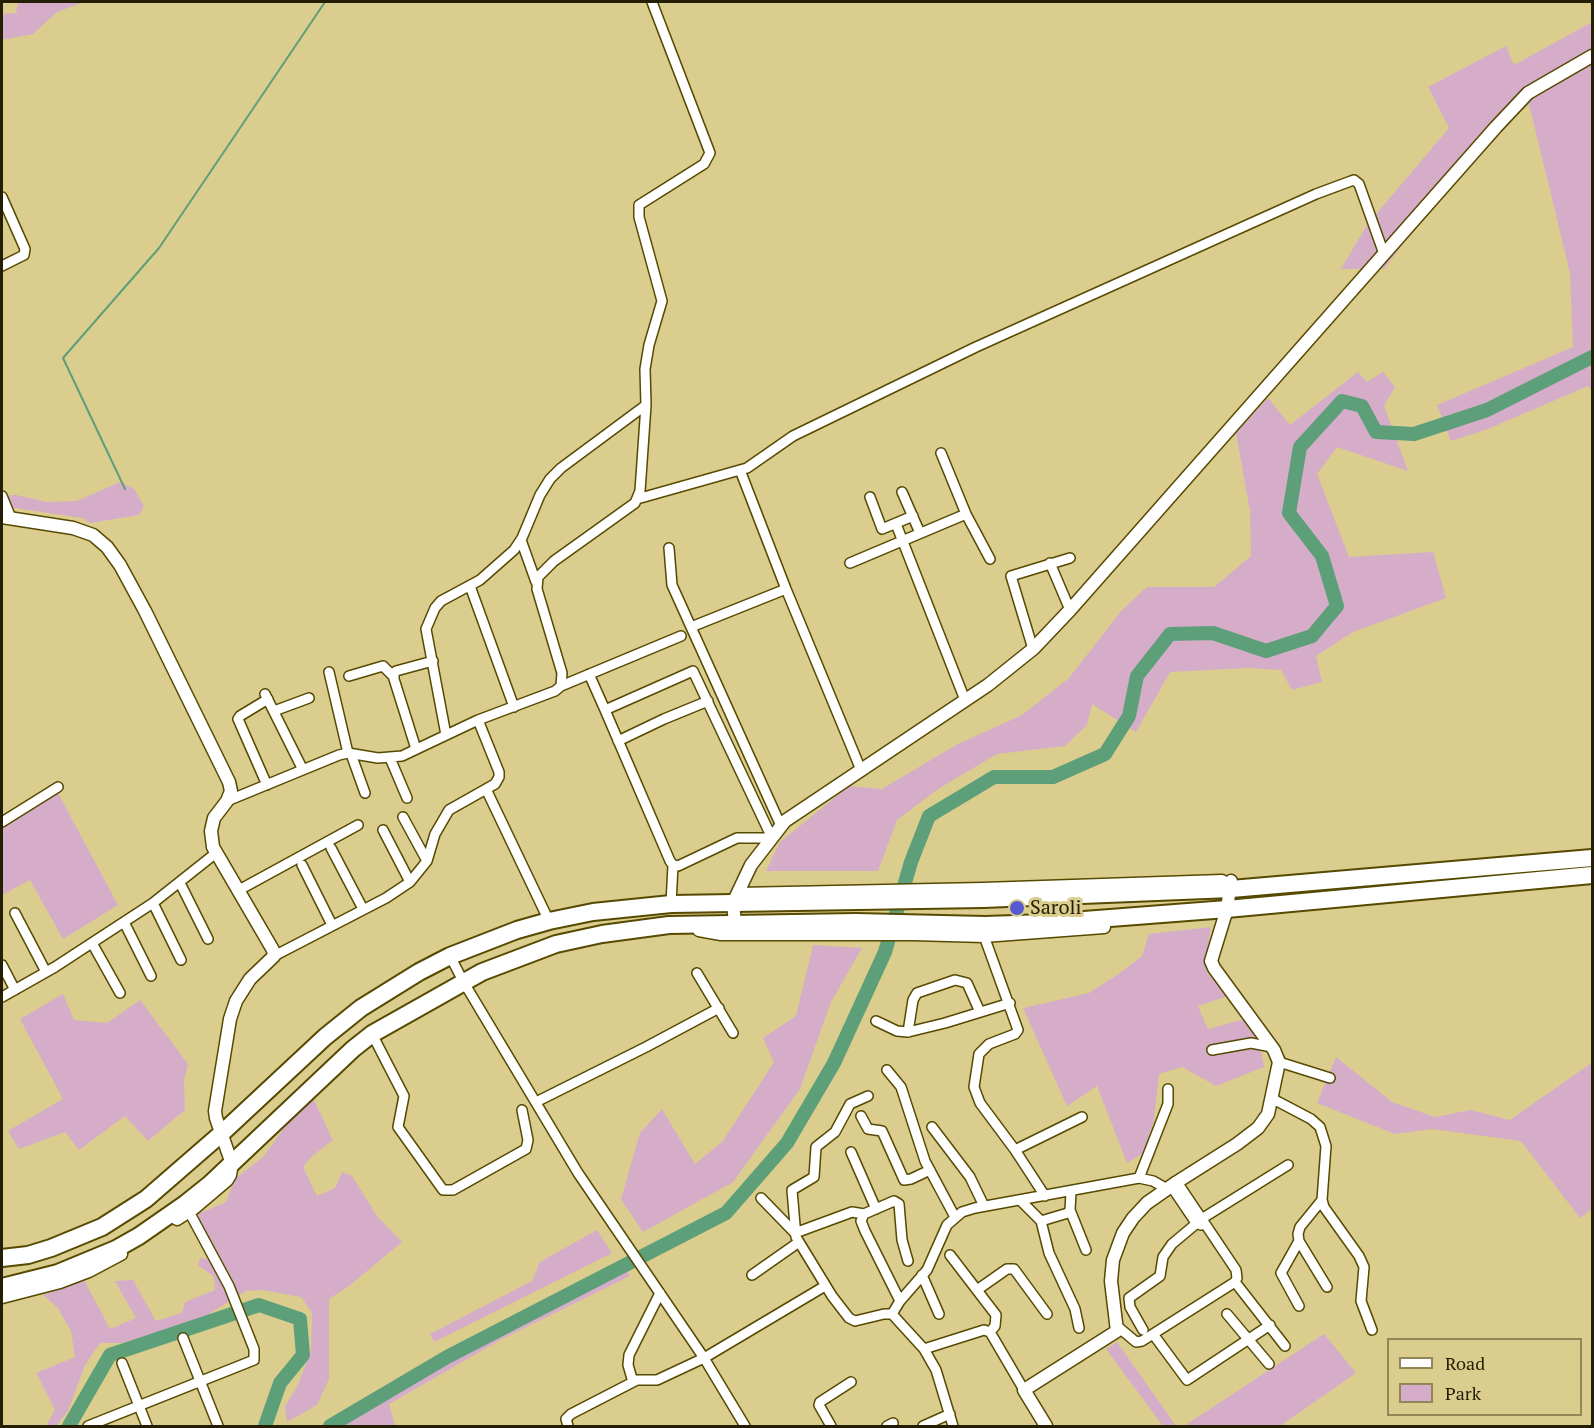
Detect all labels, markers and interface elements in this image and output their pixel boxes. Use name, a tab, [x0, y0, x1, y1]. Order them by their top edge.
place label: Saroli	[1030, 896, 1082, 920]
marker: Saroli	[1008, 899, 1026, 917]
legend	[1387, 1338, 1582, 1416]
text: Road	[1445, 1351, 1485, 1375]
text: Park	[1445, 1381, 1481, 1405]

